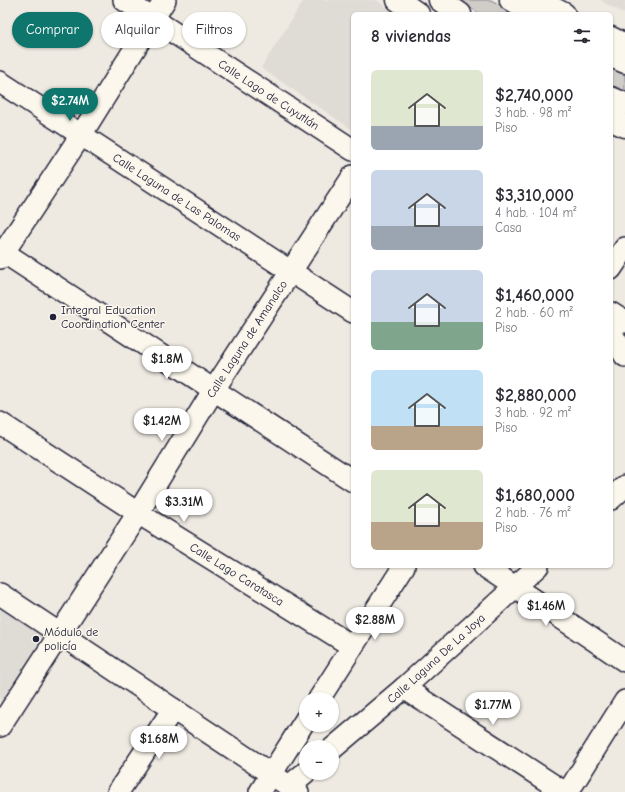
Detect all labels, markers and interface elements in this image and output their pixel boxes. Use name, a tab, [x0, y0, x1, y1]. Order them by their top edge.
chip: Comprar	[12, 12, 93, 48]
chip: Alquilar	[101, 12, 174, 48]
chip: Filtros	[182, 12, 246, 48]
icon: filters	[571, 25, 593, 47]
text: 8 viviendas	[371, 27, 451, 46]
street label: Calle Lago de Cuyutlán	[216, 57, 322, 133]
icon: home	[403, 86, 451, 134]
text: $2,740,000	[495, 86, 573, 105]
pin: $2.74M	[37, 88, 103, 122]
text: $2.74M	[51, 93, 89, 108]
text: 3 hab. · 98 m²	[495, 105, 571, 120]
text: Piso	[495, 120, 517, 135]
street label: Calle Laguna de Las Palomas	[110, 150, 244, 244]
icon: home	[403, 186, 451, 234]
text: $3,310,000	[495, 186, 574, 205]
text: 4 hab. · 104 m²	[495, 205, 577, 220]
text: Casa	[495, 220, 522, 235]
street label: Calle Laguna de Amanalco	[204, 278, 290, 400]
icon: home	[403, 286, 451, 334]
text: $1,460,000	[495, 286, 574, 305]
place label: Integral Education Coordination Center	[61, 303, 165, 331]
text: 2 hab. · 60 m²	[495, 305, 573, 320]
marker: Integral Education Coordination Center	[48, 312, 58, 322]
text: Piso	[495, 320, 517, 335]
pin: $1.8M	[139, 346, 195, 380]
text: $1.8M	[151, 351, 183, 366]
icon: home	[403, 386, 451, 434]
text: $2,880,000	[495, 386, 577, 405]
text: 3 hab. · 92 m²	[495, 405, 571, 420]
pin: $1.42M	[129, 408, 195, 442]
text: $1.42M	[143, 413, 181, 428]
text: Piso	[495, 420, 517, 435]
icon: home	[403, 486, 451, 534]
text: $1,680,000	[495, 486, 575, 505]
pin: $3.31M	[151, 489, 217, 523]
text: $3.31M	[165, 494, 203, 509]
text: 2 hab. · 76 m²	[495, 505, 571, 520]
text: Piso	[495, 520, 517, 535]
street label: Calle Lago Caratasca	[187, 540, 286, 609]
pin: $1.46M	[513, 593, 579, 627]
text: $1.46M	[527, 598, 565, 613]
pin: $2.88M	[342, 607, 408, 641]
street label: Calle Laguna De La Joya	[384, 611, 488, 706]
text: $2.88M	[355, 612, 395, 627]
place label: Módulo de policía	[44, 625, 98, 653]
marker: Módulo de policía	[31, 634, 41, 644]
map controls	[299, 692, 339, 780]
button: +	[299, 692, 339, 732]
pin: $1.77M	[460, 692, 526, 726]
text: $1.77M	[474, 697, 512, 712]
pin: $1.68M	[126, 726, 192, 760]
text: $1.68M	[139, 731, 179, 746]
button: −	[299, 740, 339, 780]

